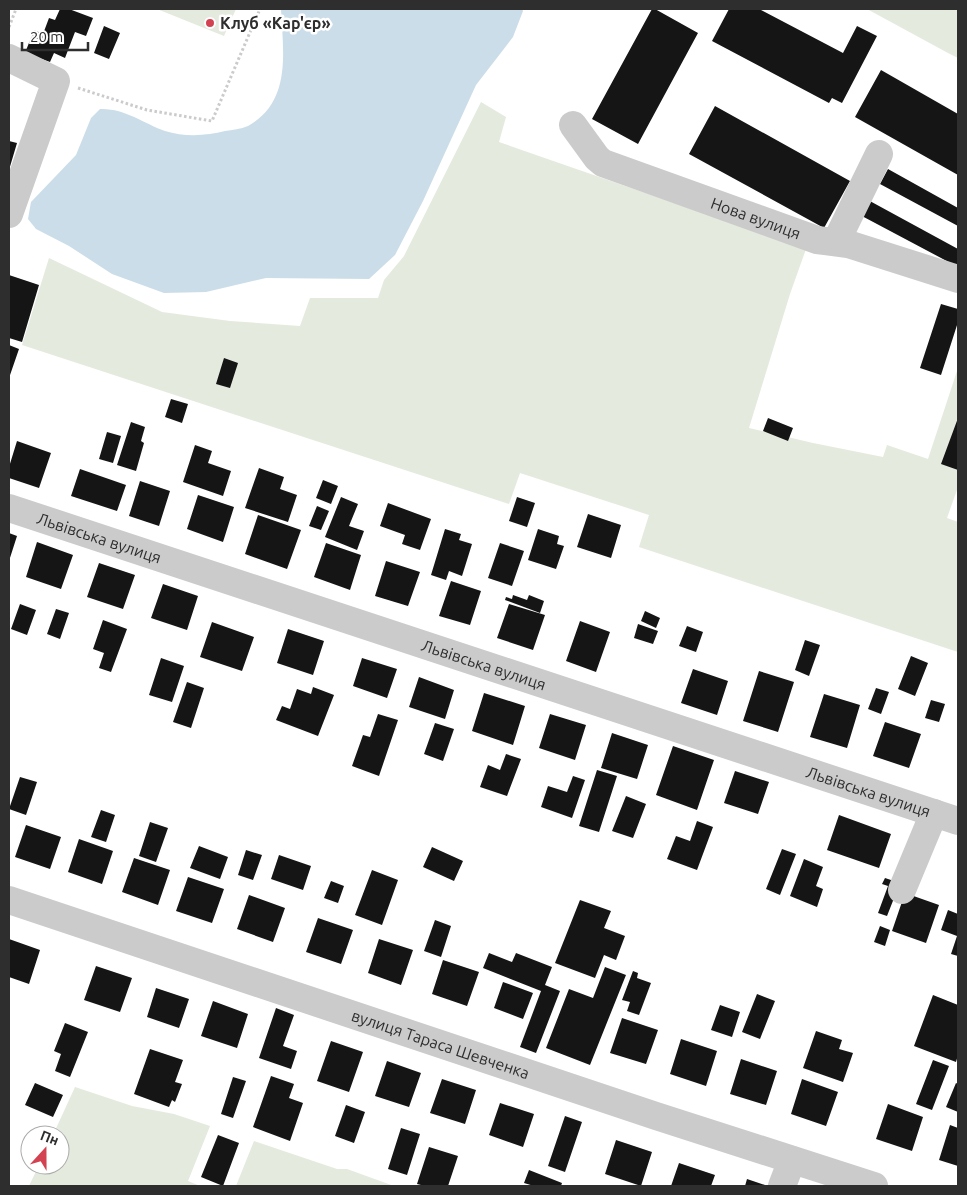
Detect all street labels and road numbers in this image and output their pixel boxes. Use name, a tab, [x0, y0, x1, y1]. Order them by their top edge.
street label: Нова вулиця	[708, 194, 803, 242]
street label: Львівська вулиця	[35, 509, 164, 567]
street label: Львівська вулиця	[419, 636, 548, 694]
street label: Львівська вулиця	[804, 763, 933, 820]
street label: вулиця Тараса Шевченка	[349, 1006, 532, 1082]

